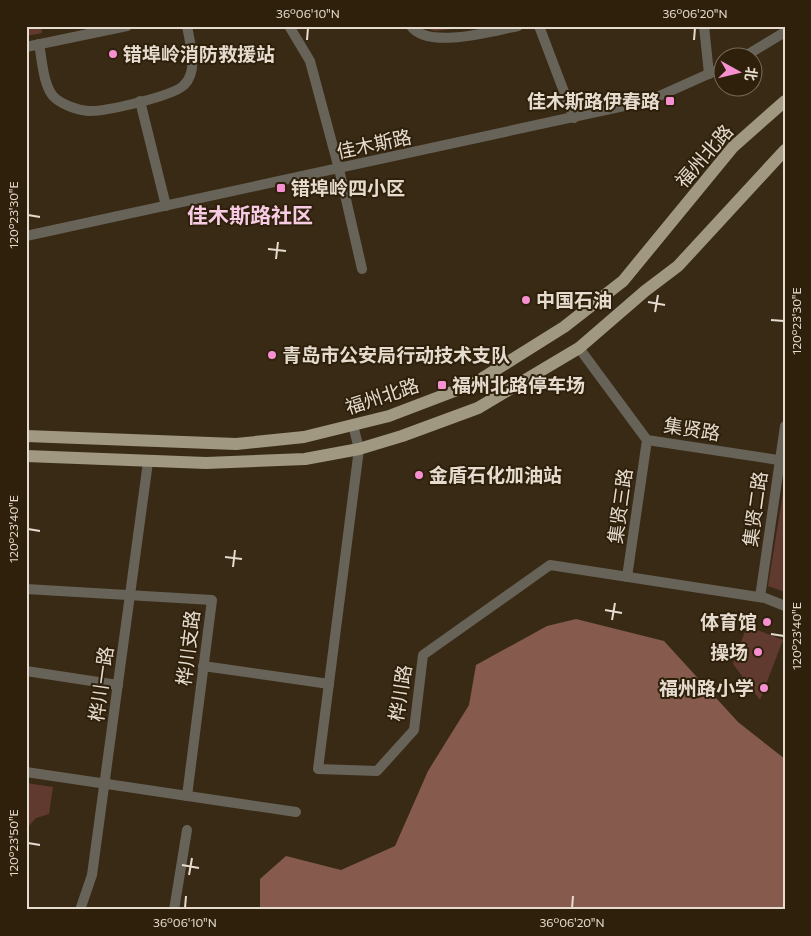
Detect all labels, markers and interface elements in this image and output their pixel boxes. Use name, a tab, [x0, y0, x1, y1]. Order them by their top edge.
text: 36°06'10"N	[276, 6, 340, 20]
text: 36°06'20"N	[662, 6, 728, 20]
place label: 错埠岭消防救援站	[123, 42, 275, 65]
marker: 错埠岭消防救援站	[107, 48, 119, 60]
north arrow	[714, 48, 764, 98]
text: 北	[742, 66, 761, 82]
place label: 佳木斯路伊春路	[527, 89, 660, 112]
marker: 佳木斯路伊春路	[664, 95, 676, 107]
street label: 福州北路	[670, 119, 737, 192]
street label: 佳木斯路	[334, 124, 413, 163]
place label: 错埠岭四小区	[291, 176, 405, 199]
text: 120°23'30"E	[6, 181, 20, 249]
marker: 错埠岭四小区	[275, 182, 287, 194]
district label: 佳木斯路社区	[187, 202, 313, 227]
text: 120°23'30"E	[789, 287, 803, 355]
place label: 中国石油	[536, 288, 612, 311]
marker: 中国石油	[520, 294, 532, 306]
place label: 青岛市公安局行动技术支队	[282, 343, 510, 366]
marker: 青岛市公安局行动技术支队	[266, 349, 278, 361]
street label: 福州北路	[342, 373, 422, 418]
place label: 福州北路停车场	[452, 373, 585, 396]
marker: 福州北路停车场	[436, 379, 448, 391]
street label: 集贤路	[662, 413, 722, 444]
place label: 金盾石化加油站	[429, 463, 562, 486]
street label: 集贤三路	[603, 467, 636, 545]
marker: 金盾石化加油站	[413, 469, 425, 481]
street label: 集贤二路	[738, 470, 771, 548]
text: 120°23'40"E	[6, 495, 20, 563]
text: 120°23'40"E	[789, 602, 803, 670]
street label: 桦川支路	[171, 609, 204, 687]
place label: 体育馆	[700, 610, 757, 633]
marker: 体育馆	[761, 616, 773, 628]
place label: 操场	[710, 640, 748, 663]
street label: 桦川一路	[84, 645, 117, 723]
marker: 操场	[752, 646, 764, 658]
street label: 桦川路	[384, 663, 415, 723]
place label: 福州路小学	[659, 676, 754, 699]
marker: 福州路小学	[758, 682, 770, 694]
text: 120°23'50"E	[6, 809, 20, 877]
text: 36°06'10"N	[153, 915, 217, 929]
text: 36°06'20"N	[539, 915, 605, 929]

